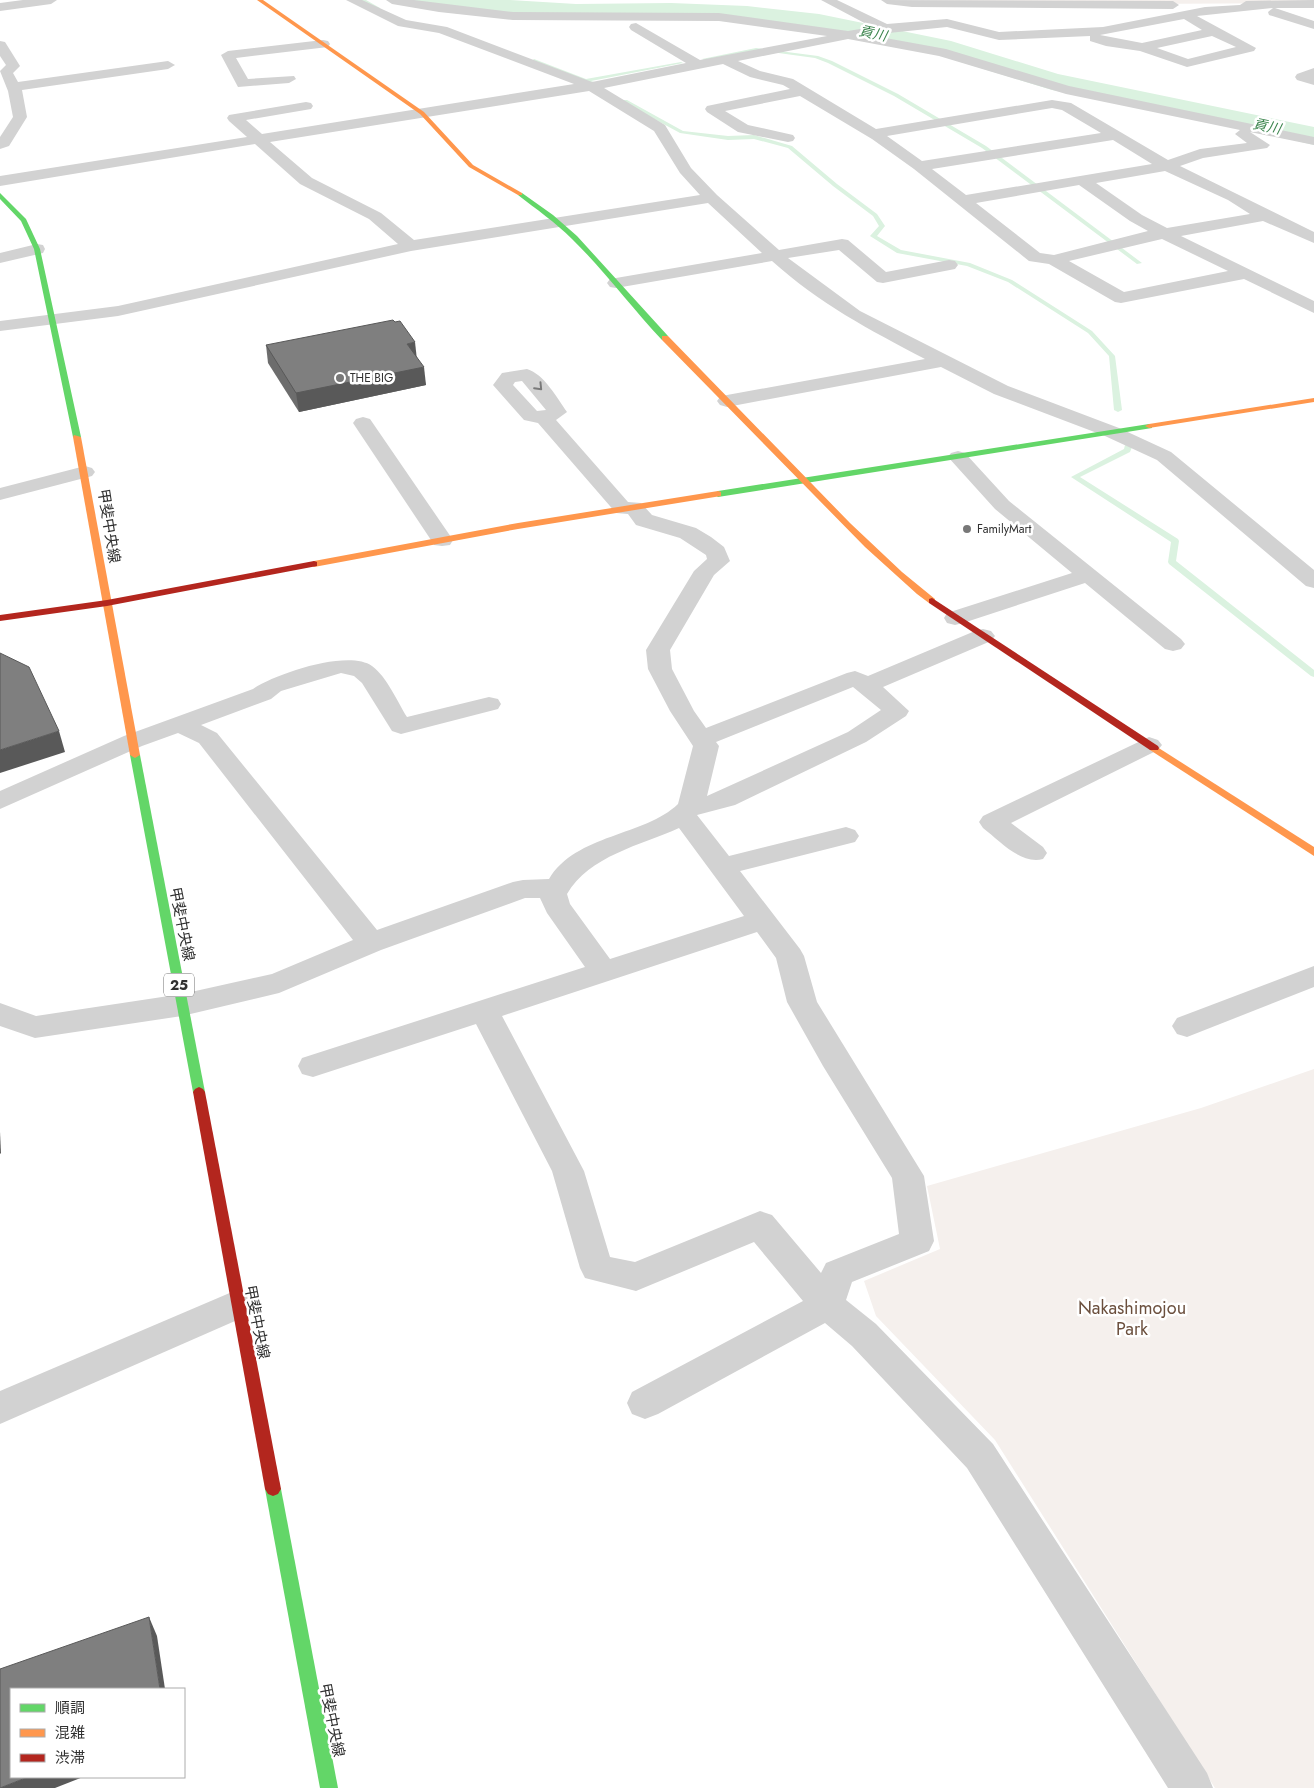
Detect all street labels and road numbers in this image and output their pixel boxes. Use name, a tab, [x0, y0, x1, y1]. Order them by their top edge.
street label: 甲斐中央線	[92, 487, 126, 565]
street label: 甲斐中央線	[164, 885, 200, 963]
road number: 25	[164, 974, 194, 996]
street label: 甲斐中央線	[239, 1283, 275, 1361]
street label: 甲斐中央線	[314, 1681, 350, 1759]

